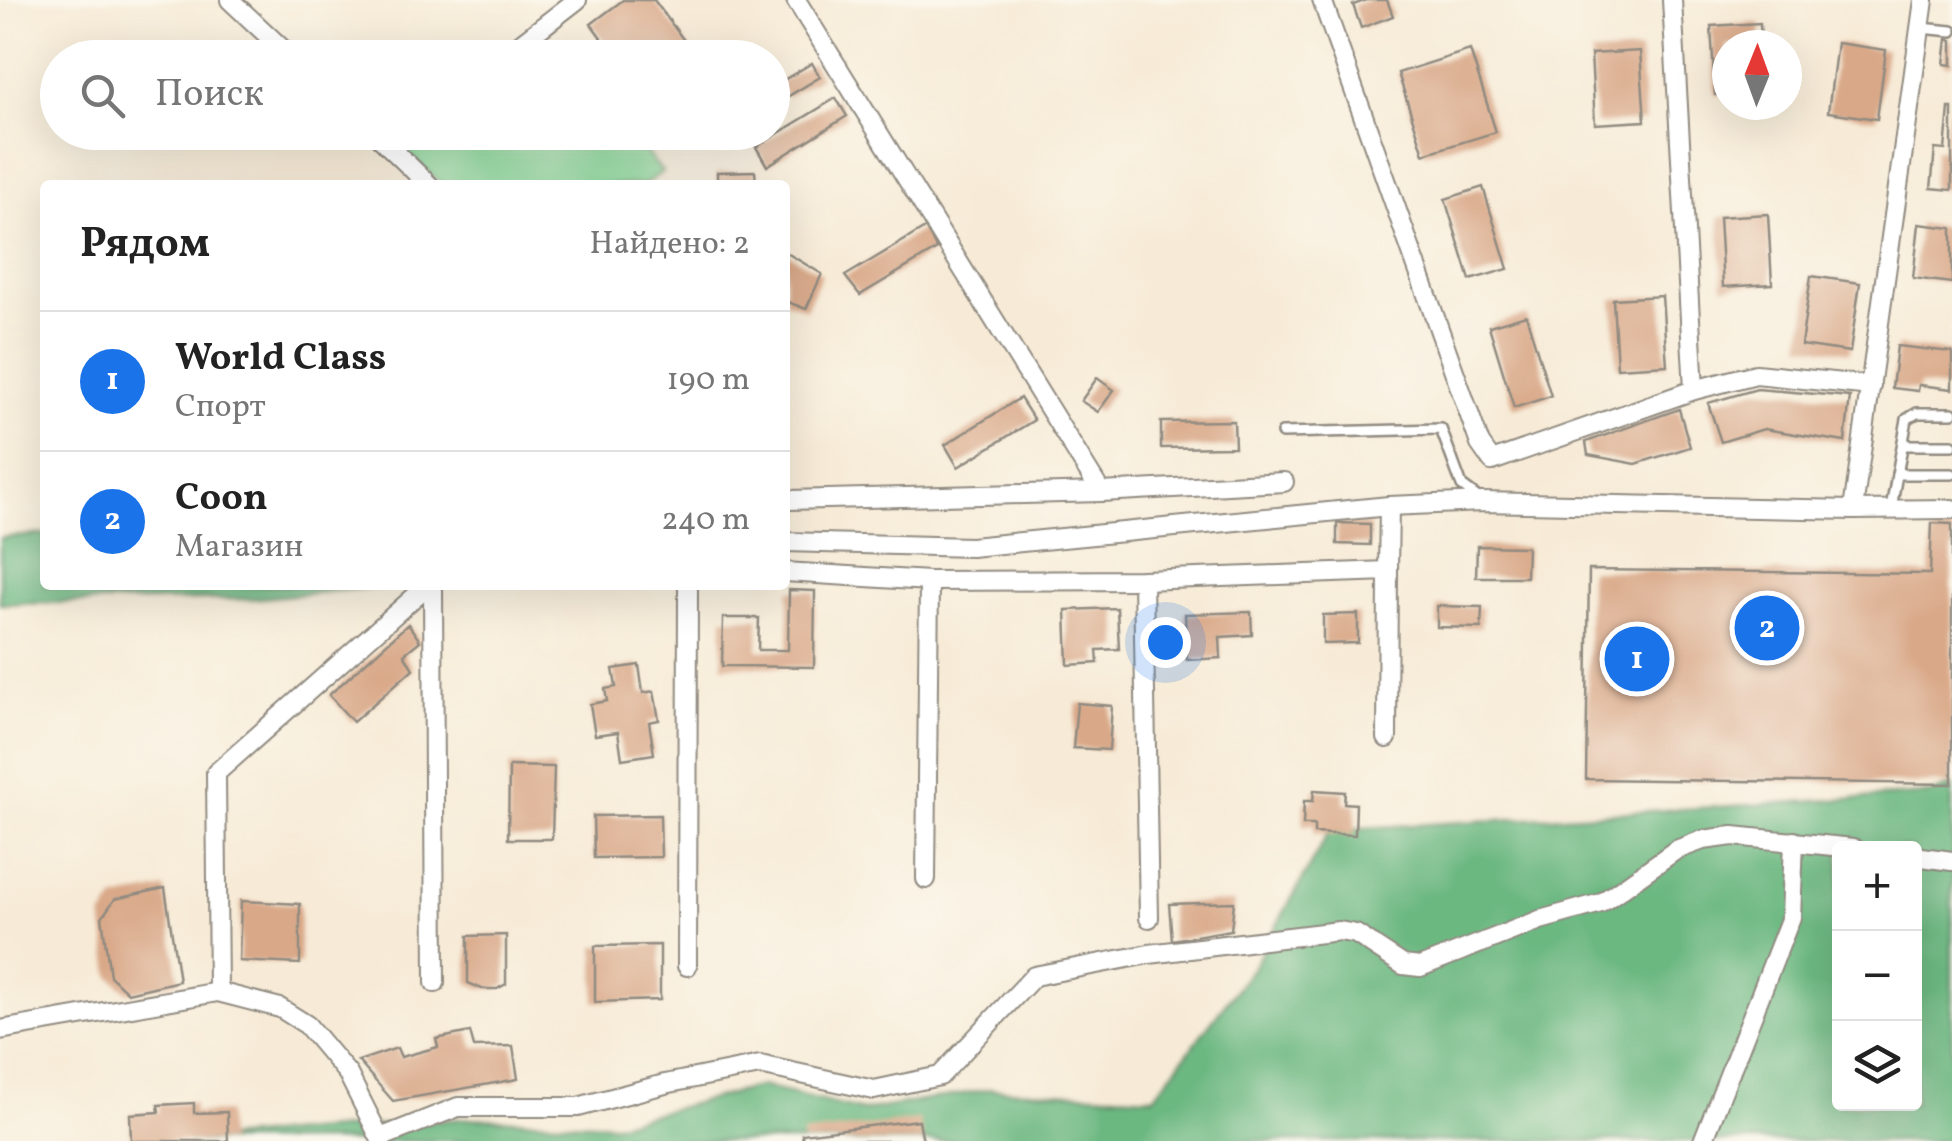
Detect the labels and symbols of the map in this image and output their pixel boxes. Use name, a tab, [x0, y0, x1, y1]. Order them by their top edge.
north arrow	[1712, 30, 1802, 120]
pin: 2	[1734, 590, 1800, 666]
your location	[1140, 617, 1191, 668]
pin: 1	[1604, 622, 1670, 696]

